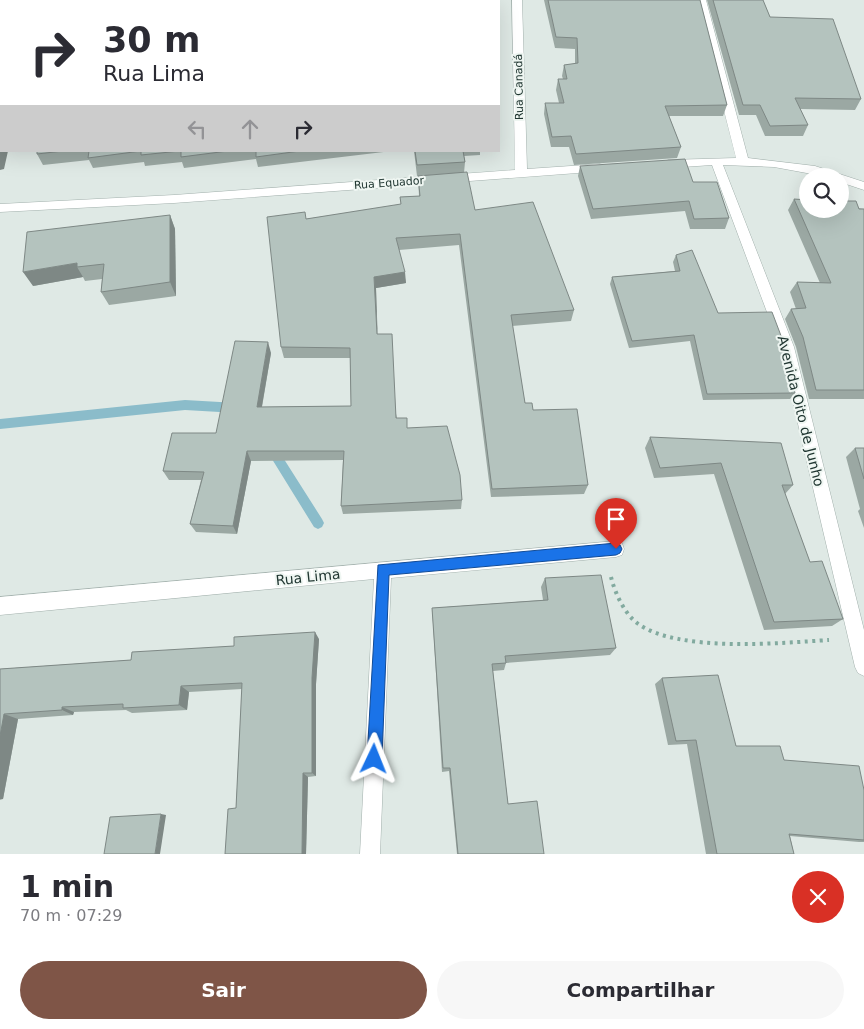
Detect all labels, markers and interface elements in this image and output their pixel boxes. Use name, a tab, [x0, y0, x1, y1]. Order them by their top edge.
icon: right	[20, 20, 85, 85]
text: 30 m	[103, 20, 200, 60]
street label: Rua Canadá	[512, 54, 526, 120]
text: Rua Lima	[103, 61, 205, 86]
icon: left	[183, 115, 211, 143]
icon: ahead	[236, 115, 264, 143]
icon: right	[289, 115, 317, 143]
map controls	[799, 168, 849, 218]
button: search	[799, 168, 849, 218]
street label: Rua Equador	[354, 174, 425, 192]
street label: Avenida Oito de Junho	[774, 334, 828, 488]
pin	[595, 498, 637, 549]
icon: arrive	[602, 505, 630, 533]
street label: Rua Lima	[275, 566, 341, 588]
position arrow	[347, 732, 399, 784]
text: 1 min	[20, 869, 114, 904]
button: close	[792, 871, 844, 923]
text: 70 m · 07:29	[20, 906, 122, 925]
button: Sair	[20, 961, 427, 1019]
button: Compartilhar	[437, 961, 844, 1019]

